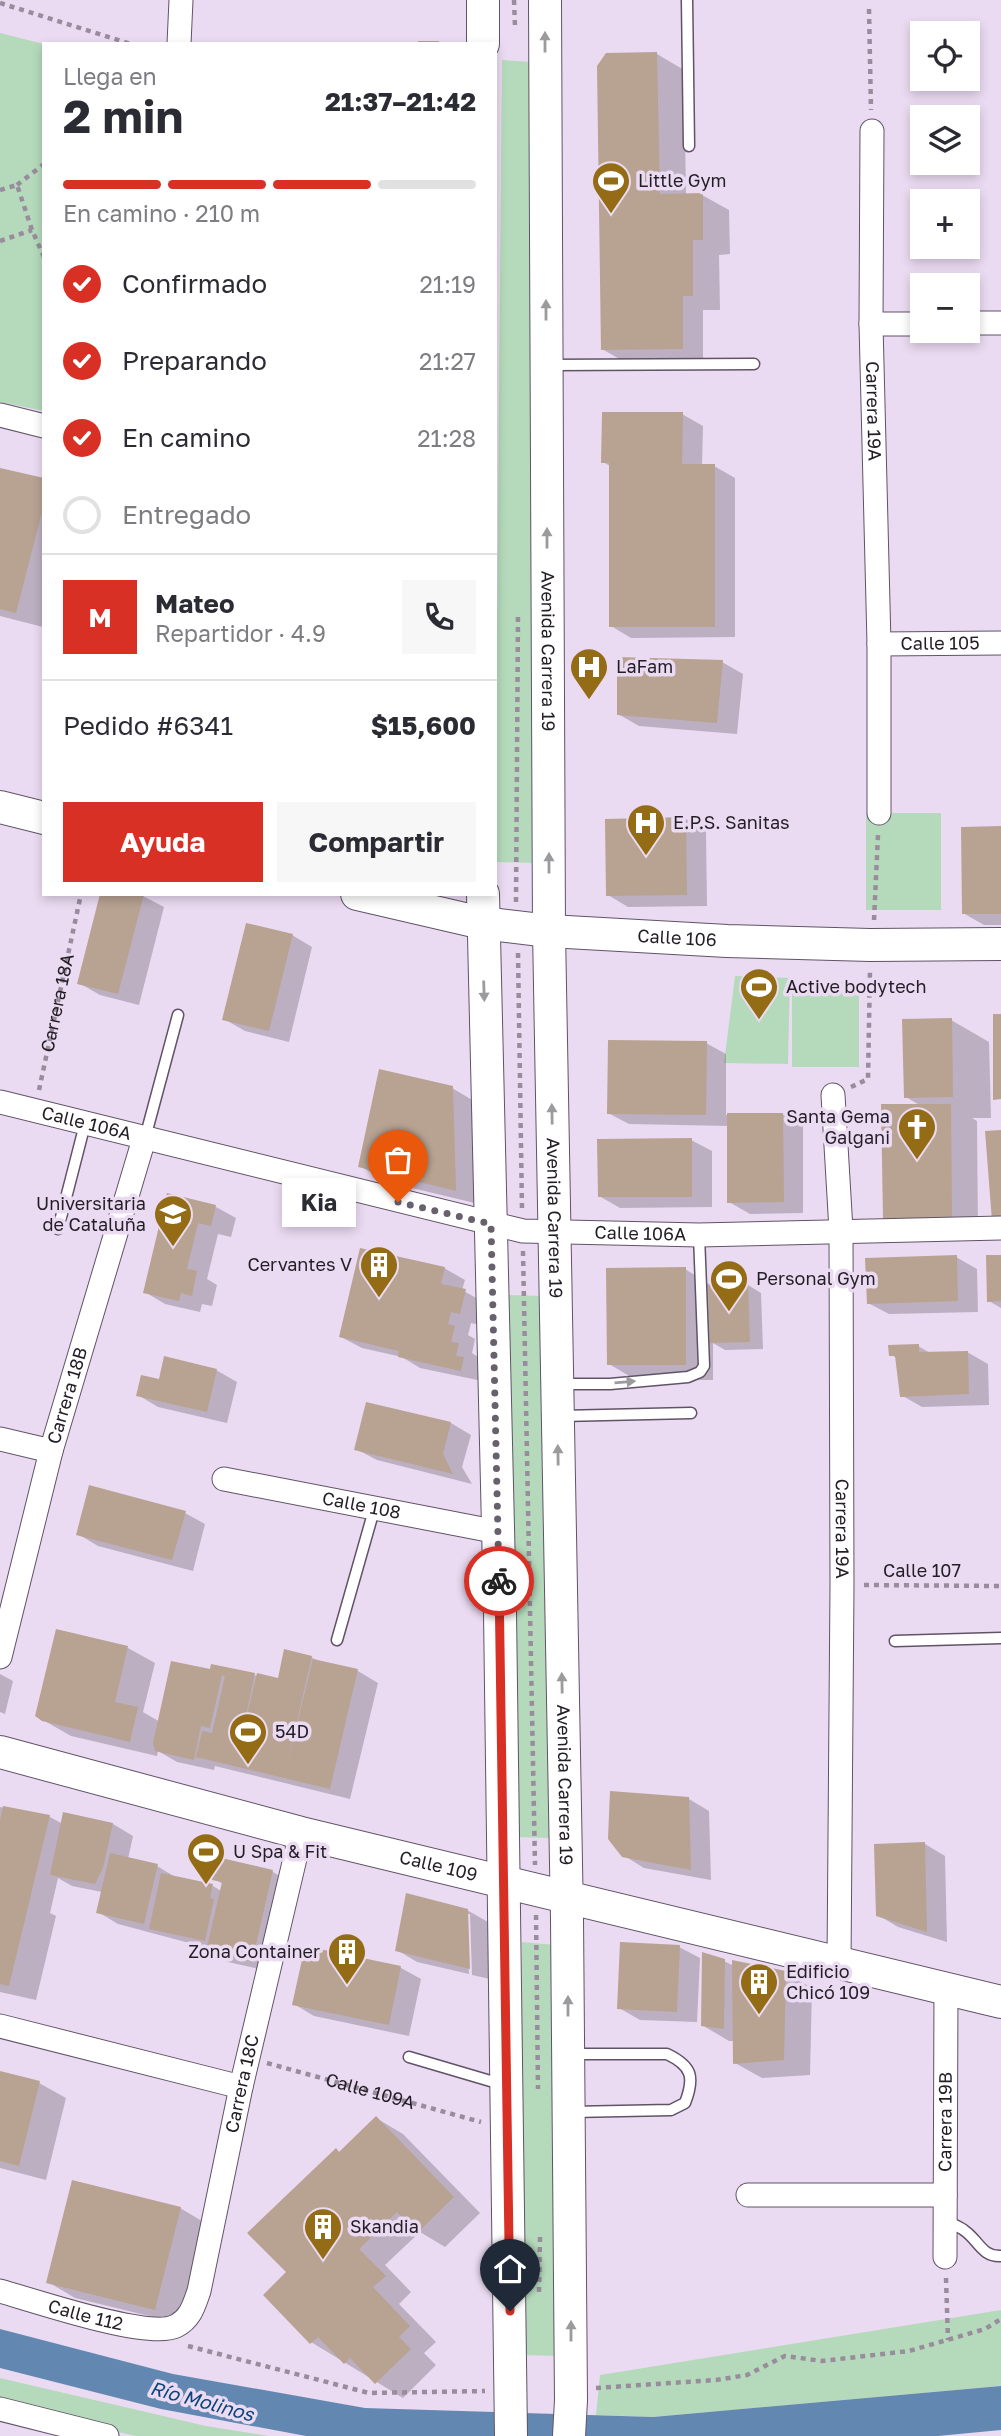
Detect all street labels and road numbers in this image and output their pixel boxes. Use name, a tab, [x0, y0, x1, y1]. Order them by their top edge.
street label: Carrera 19A	[862, 361, 886, 461]
street label: Avenida Carrera 19	[537, 571, 560, 731]
street label: Calle 105	[900, 631, 980, 654]
street label: Calle 106	[637, 924, 717, 950]
street label: Carrera 18A	[35, 952, 78, 1054]
street label: Calle 106A	[40, 1101, 134, 1144]
street label: Avenida Carrera 19	[543, 1137, 568, 1298]
street label: Calle 106A	[594, 1221, 686, 1245]
street label: Carrera 18B	[42, 1344, 91, 1446]
street label: Carrera 19A	[832, 1479, 854, 1579]
street label: Calle 108	[320, 1486, 403, 1523]
street label: Calle 107	[883, 1559, 961, 1581]
street label: Avenida Carrera 19	[553, 1704, 578, 1865]
street label: Calle 109	[397, 1845, 480, 1885]
street label: Carrera 18C	[220, 2032, 263, 2135]
street label: Calle 109A	[323, 2068, 417, 2113]
street label: Carrera 19B	[933, 2072, 956, 2172]
street label: Calle 112	[46, 2294, 125, 2334]

